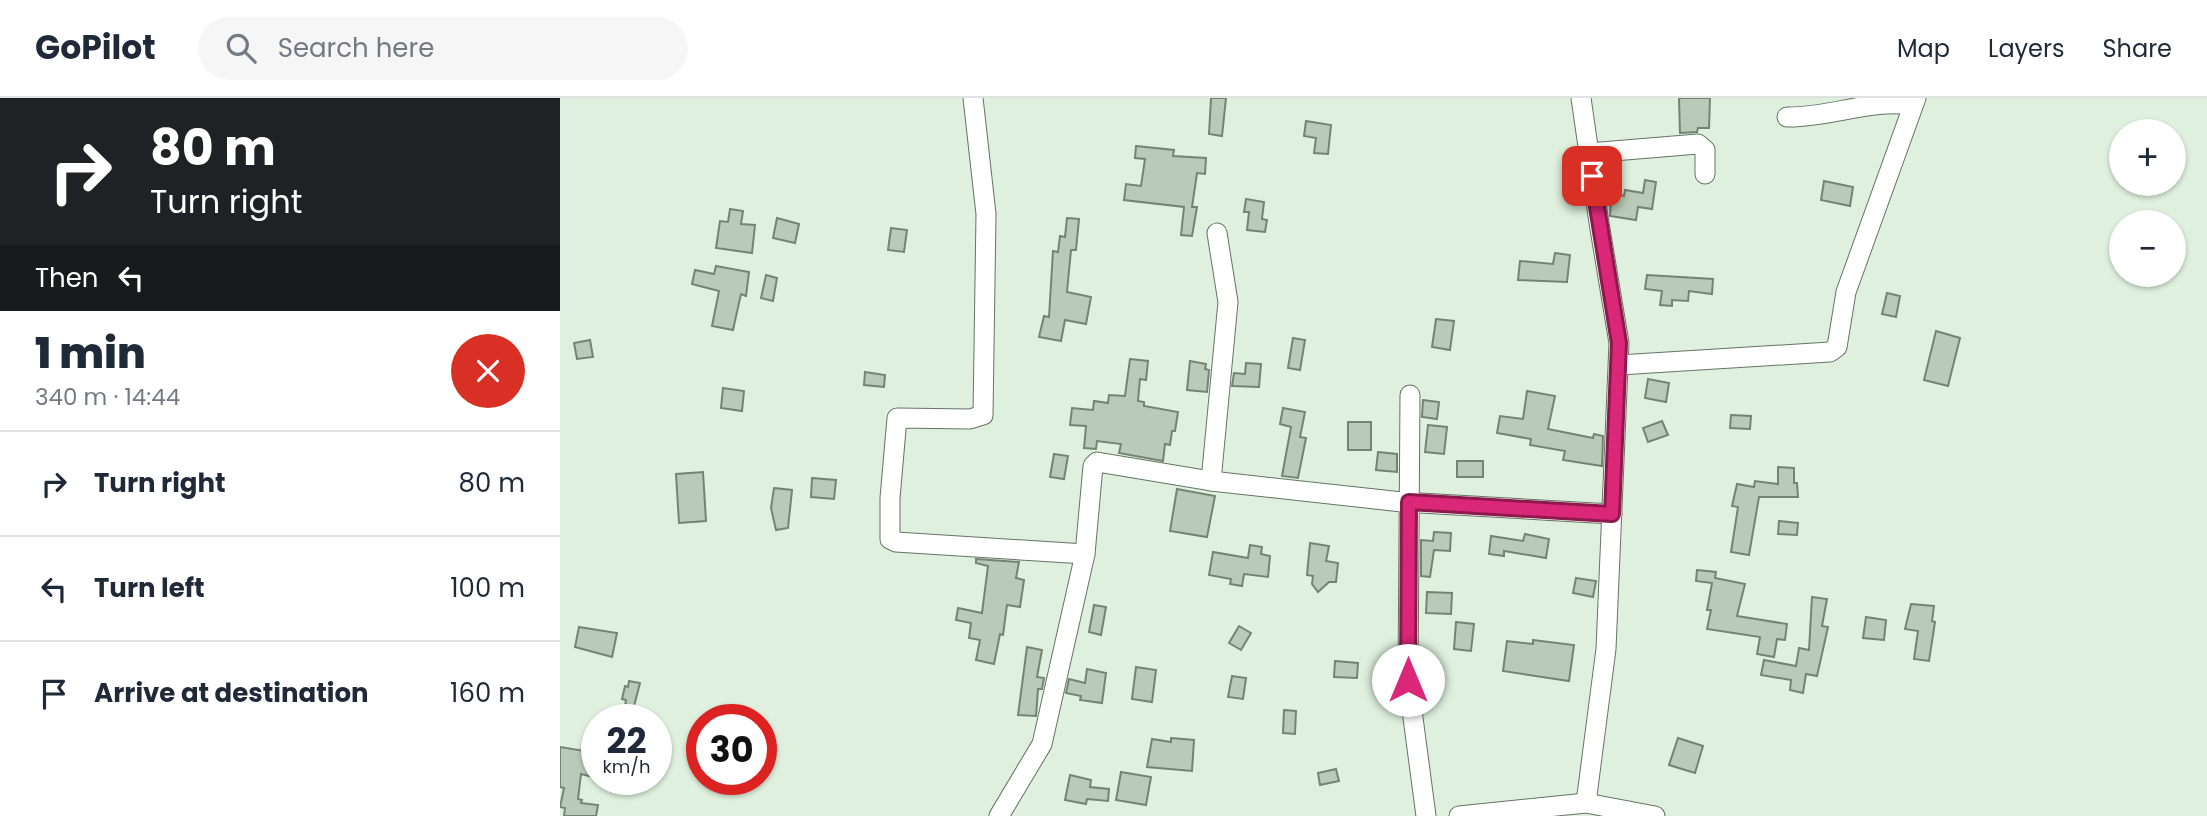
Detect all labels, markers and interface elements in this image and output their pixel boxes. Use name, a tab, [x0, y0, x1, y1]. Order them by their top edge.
search box	[198, 17, 688, 80]
text: GoPilot	[35, 24, 156, 71]
icon: search	[222, 29, 260, 67]
text: Search here	[278, 30, 434, 66]
text: Map	[1897, 32, 1950, 65]
text: Layers	[1988, 32, 2064, 65]
text: Share	[2102, 32, 2172, 65]
text: 80 m	[150, 114, 276, 182]
map controls	[2109, 119, 2186, 287]
button: +	[2109, 119, 2186, 196]
icon: right	[35, 126, 126, 217]
pin	[1562, 146, 1622, 206]
icon: arrive	[1573, 157, 1611, 195]
text: Turn right	[150, 179, 302, 224]
button: −	[2109, 210, 2186, 287]
icon: left	[112, 259, 150, 297]
text: Then	[35, 260, 98, 296]
text: 1 min	[35, 324, 146, 383]
button: close	[451, 334, 525, 408]
text: 340 m · 14:44	[35, 381, 180, 413]
icon: right	[35, 465, 73, 503]
text: Turn right	[94, 465, 226, 501]
text: 80 m	[459, 465, 525, 501]
icon: left	[35, 570, 73, 608]
text: Turn left	[94, 570, 205, 606]
text: 100 m	[450, 570, 525, 606]
position arrow	[1371, 643, 1445, 717]
icon: arrive	[35, 675, 73, 713]
text: Arrive at destination	[94, 675, 369, 711]
text: 160 m	[450, 675, 525, 711]
speed limit sign: 30	[686, 704, 777, 795]
text: 22	[607, 716, 646, 765]
text: km/h	[603, 754, 650, 779]

